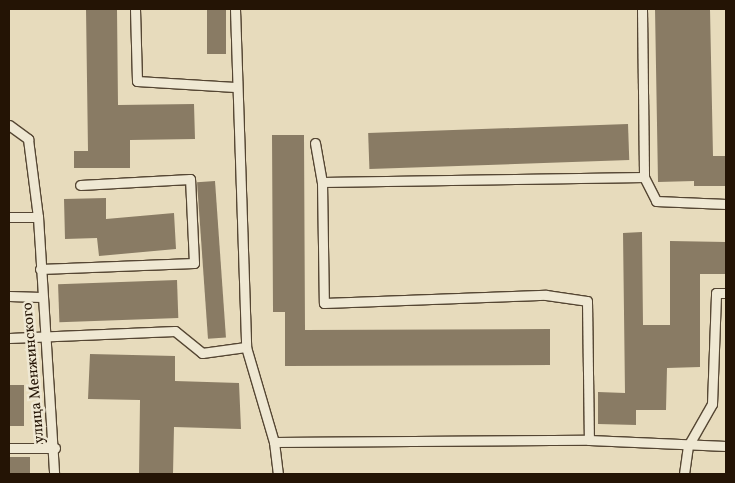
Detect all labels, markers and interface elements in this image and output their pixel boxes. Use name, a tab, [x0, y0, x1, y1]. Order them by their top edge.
street label: улица Менжинского	[19, 302, 49, 444]

